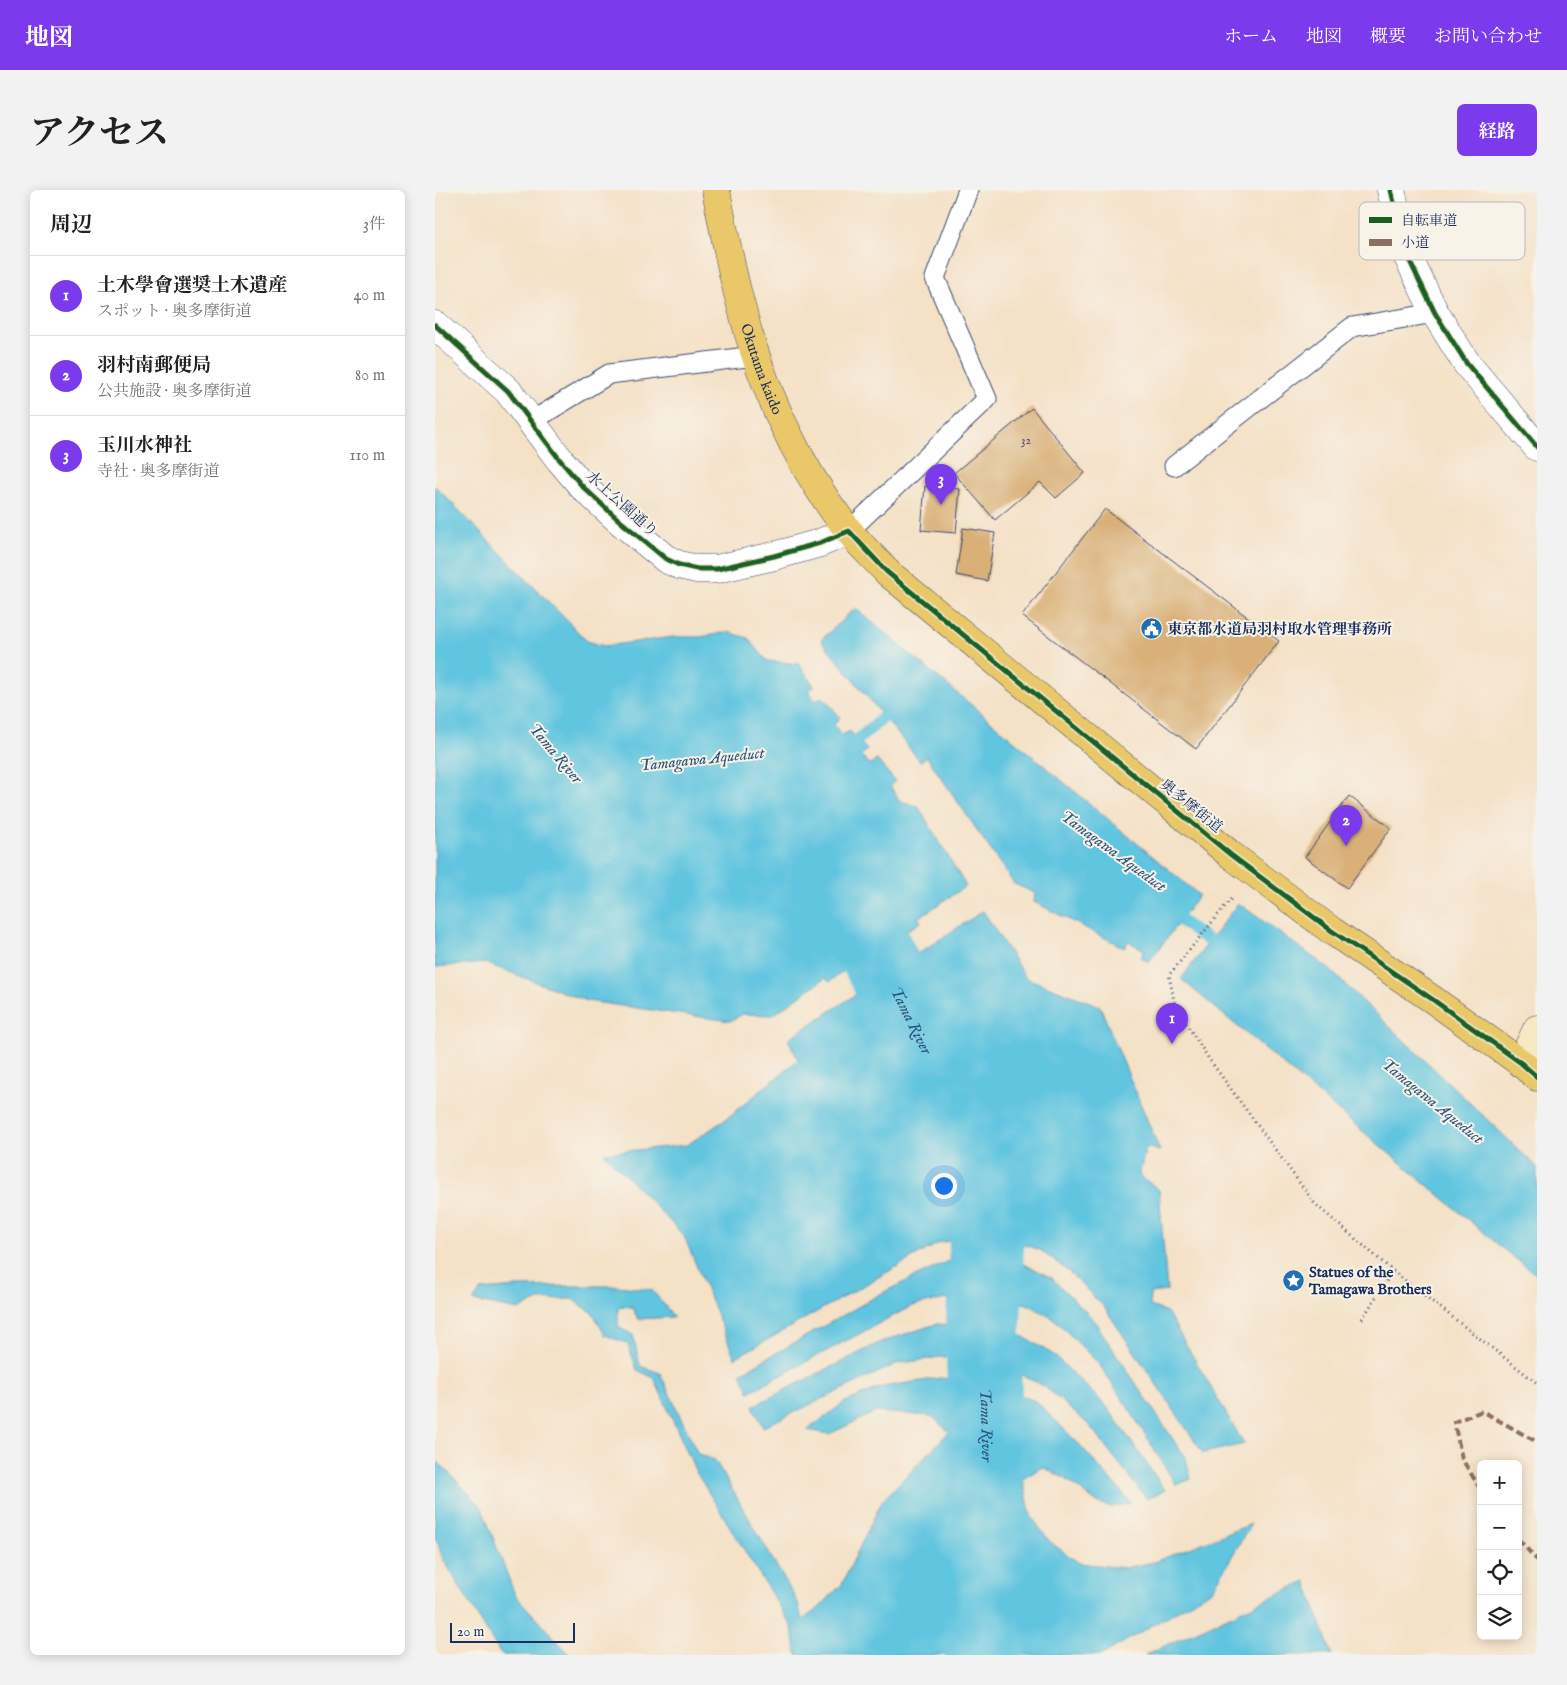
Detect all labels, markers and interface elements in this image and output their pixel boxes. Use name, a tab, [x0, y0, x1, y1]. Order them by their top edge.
text: 地図	[25, 23, 73, 54]
text: ホーム	[1224, 26, 1278, 49]
text: 地図	[1306, 26, 1342, 49]
text: 概要	[1370, 26, 1406, 49]
text: お問い合わせ	[1434, 26, 1542, 49]
button: 経路	[1457, 104, 1537, 156]
text: アクセス	[30, 112, 169, 157]
legend	[1359, 202, 1525, 260]
text: 周辺	[50, 212, 92, 239]
text: 自転車道	[1401, 212, 1457, 230]
text: 3件	[363, 215, 385, 235]
text: 小道	[1401, 234, 1429, 252]
text: 土木學會選奨土木遺産	[97, 274, 287, 298]
text: 1	[63, 286, 69, 306]
text: 40 m	[353, 286, 385, 306]
text: スポット · 奥多摩街道	[97, 302, 252, 322]
street label: Okutama kaido	[737, 321, 787, 418]
text: 羽村南郵便局	[97, 354, 211, 378]
text: 2	[62, 366, 70, 386]
text: 80 m	[355, 366, 385, 386]
text: 公共施設 · 奥多摩街道	[97, 382, 252, 402]
house number: 32	[1021, 433, 1031, 448]
text: 玉川水神社	[97, 434, 192, 458]
text: 3	[63, 446, 69, 466]
text: 110 m	[349, 446, 385, 466]
text: 寺社 · 奥多摩街道	[97, 462, 220, 482]
pin: 3	[925, 464, 957, 505]
street label: 水上公園通り	[582, 467, 662, 541]
public building icon: 東京都水道局羽村取水管理事務所	[1139, 617, 1163, 641]
place label: 東京都水道局羽村取水管理事務所	[1167, 620, 1392, 639]
water label: Tama River	[524, 720, 587, 790]
water label: Tamagawa Aqueduct	[639, 743, 766, 777]
street label: 奥多摩街道	[1156, 775, 1226, 837]
pin: 2	[1330, 805, 1362, 846]
water label: Tamagawa Aqueduct	[1056, 807, 1170, 897]
water label: Tama River	[885, 984, 936, 1060]
pin: 1	[1156, 1003, 1188, 1044]
water label: Tamagawa Aqueduct	[1377, 1055, 1488, 1150]
your location	[931, 1173, 957, 1199]
place label: Statues of the Tamagawa Brothers	[1308, 1263, 1432, 1299]
place icon: Statues of the Tamagawa Brothers	[1281, 1269, 1305, 1293]
water label: Tama River	[974, 1389, 996, 1463]
map controls	[1477, 1460, 1522, 1640]
button: +	[1477, 1460, 1522, 1505]
button: −	[1477, 1505, 1522, 1550]
button: locate	[1477, 1550, 1522, 1595]
button: layers	[1477, 1595, 1522, 1640]
scale bar	[450, 1620, 575, 1643]
text: 20 m	[457, 1623, 484, 1641]

